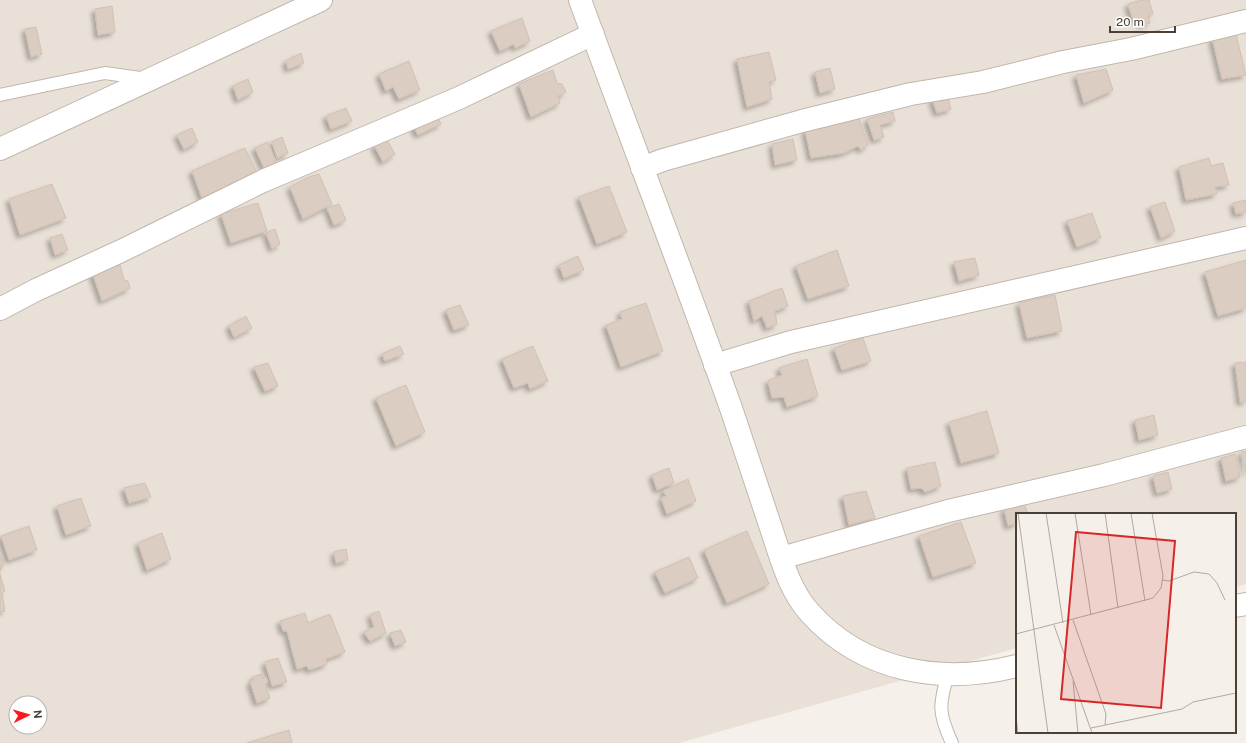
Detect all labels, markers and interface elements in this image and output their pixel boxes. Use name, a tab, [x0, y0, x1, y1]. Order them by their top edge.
scale bar	[1110, 8, 1175, 34]
text: 20 m	[1116, 15, 1144, 29]
inset map	[1016, 513, 1236, 733]
north arrow	[8, 695, 48, 735]
text: N	[32, 709, 44, 719]

